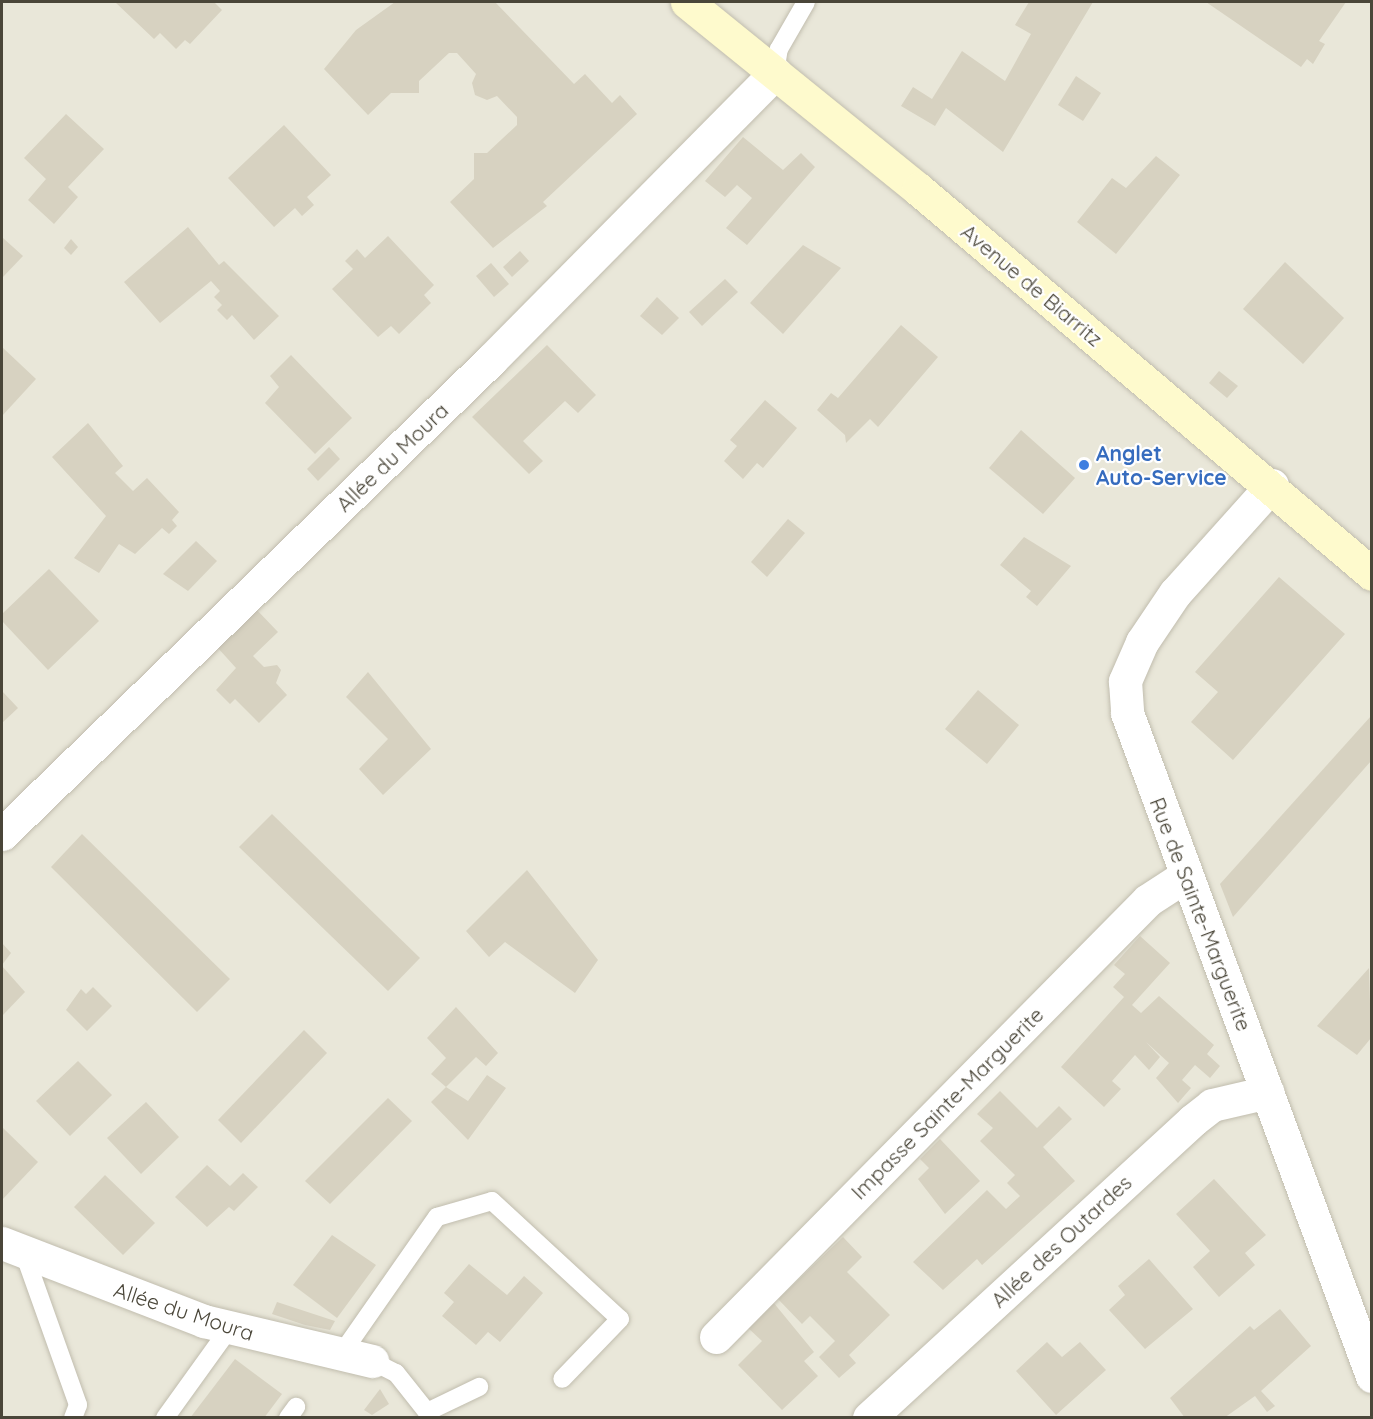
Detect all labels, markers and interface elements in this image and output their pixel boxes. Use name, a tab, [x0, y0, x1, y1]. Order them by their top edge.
street label: Avenue de Biarritz	[956, 219, 1108, 351]
street label: Allée du Moura	[331, 397, 453, 517]
place label: Anglet Auto-Service	[1096, 440, 1227, 490]
marker: Anglet Auto-Service	[1077, 458, 1091, 472]
street label: Rue de Sainte-Marguerite	[1145, 794, 1257, 1034]
street label: Impasse Sainte-Marguerite	[846, 1002, 1048, 1204]
street label: Allée des Outardes	[986, 1170, 1136, 1312]
street label: Allée du Moura	[111, 1276, 257, 1346]

